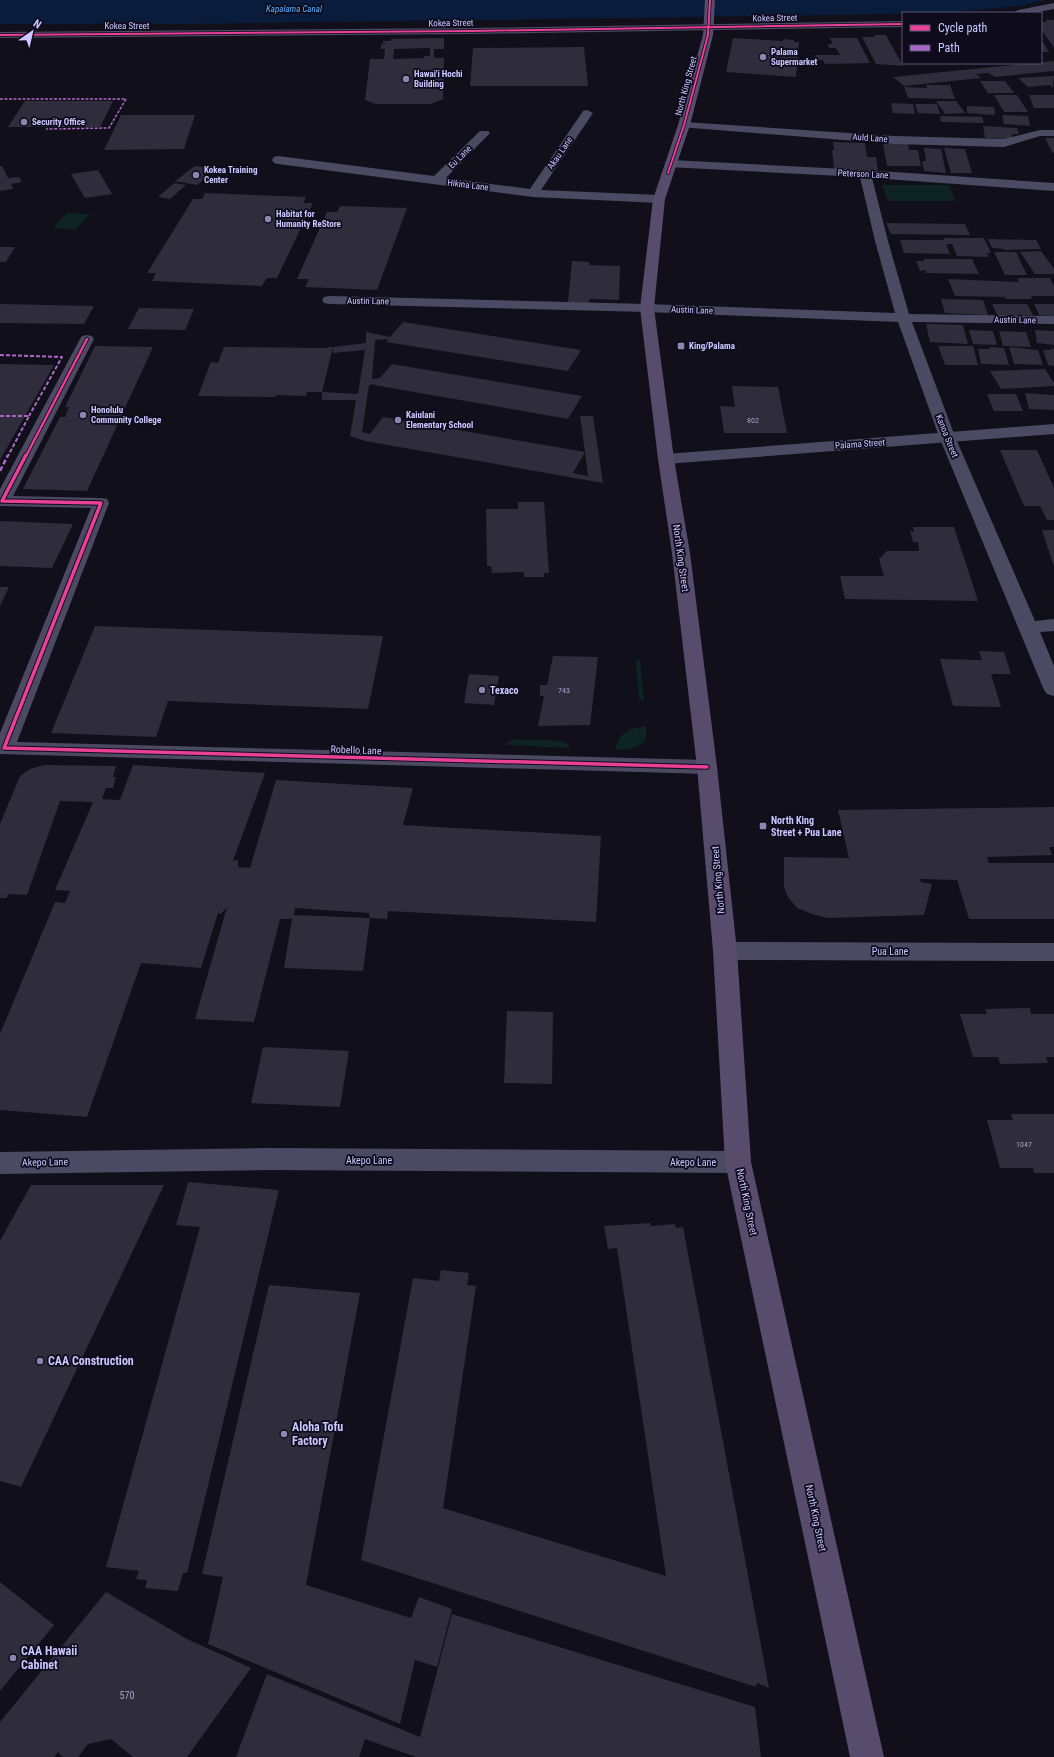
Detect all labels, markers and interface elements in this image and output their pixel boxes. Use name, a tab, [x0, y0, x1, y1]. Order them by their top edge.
water label: Kapalama Canal	[266, 4, 323, 14]
north arrow	[12, 12, 52, 52]
legend	[902, 12, 1042, 64]
street label: Kokea Street	[752, 13, 798, 23]
text: N	[31, 17, 44, 32]
street label: Kokea Street	[428, 18, 474, 28]
street label: Kokea Street	[105, 21, 150, 31]
text: Cycle path	[938, 21, 988, 35]
text: Path	[938, 41, 960, 55]
place label: Palama Supermarket	[771, 47, 817, 67]
marker: Palama Supermarket	[758, 52, 768, 62]
street label: North King Street	[673, 55, 699, 117]
place label: Hawai'i Hochi Building	[414, 69, 463, 89]
marker: Hawai'i Hochi Building	[401, 74, 411, 84]
marker: Security Office	[19, 117, 29, 127]
place label: Security Office	[32, 117, 86, 127]
street label: Auld Lane	[852, 132, 888, 144]
street label: Akau Lane	[545, 135, 575, 171]
street label: Eu Lane	[447, 144, 473, 170]
place label: Kokea Training Center	[204, 165, 258, 185]
street label: Peterson Lane	[837, 168, 889, 180]
marker: Kokea Training Center	[191, 170, 201, 180]
street label: Hikina Lane	[447, 177, 489, 193]
place label: Habitat for Humanity ReStore	[276, 209, 342, 229]
marker: Habitat for Humanity ReStore	[263, 214, 273, 224]
street label: Austin Lane	[347, 296, 389, 306]
street label: Austin Lane	[671, 304, 713, 316]
street label: Austin Lane	[994, 315, 1036, 325]
marker: King/Palama	[676, 341, 686, 351]
place label: King/Palama	[689, 341, 735, 351]
place label: Honolulu Community College	[91, 405, 162, 425]
marker: Honolulu Community College	[78, 410, 88, 420]
place label: Kaiulani Elementary School	[406, 410, 473, 430]
street label: Kanoa Street	[934, 413, 960, 459]
marker: Kaiulani Elementary School	[393, 415, 403, 425]
house number: 802	[747, 416, 759, 425]
street label: Palama Street	[835, 437, 886, 451]
street label: North King Street	[671, 524, 691, 592]
marker: Texaco	[477, 685, 487, 695]
place label: Texaco	[490, 685, 519, 696]
house number: 743	[558, 686, 570, 695]
street label: Robello Lane	[330, 744, 382, 756]
place label: North King Street + Pua Lane	[771, 815, 842, 838]
marker: North King Street + Pua Lane	[758, 821, 768, 831]
street label: North King Street	[710, 846, 726, 914]
street label: Pua Lane	[872, 946, 909, 957]
house number: 1047	[1016, 1140, 1032, 1149]
street label: Akepo Lane	[346, 1155, 392, 1166]
street label: Akepo Lane	[22, 1156, 68, 1168]
street label: Akepo Lane	[670, 1157, 716, 1168]
street label: North King Street	[735, 1168, 759, 1236]
place label: CAA Construction	[48, 1354, 134, 1368]
marker: CAA Construction	[35, 1356, 45, 1366]
place label: Aloha Tofu Factory	[292, 1420, 343, 1448]
marker: Aloha Tofu Factory	[279, 1429, 289, 1439]
street label: North King Street	[804, 1484, 828, 1552]
place label: CAA Hawaii Cabinet	[21, 1644, 77, 1672]
marker: CAA Hawaii Cabinet	[8, 1653, 18, 1663]
house number: 570	[120, 1690, 134, 1701]

